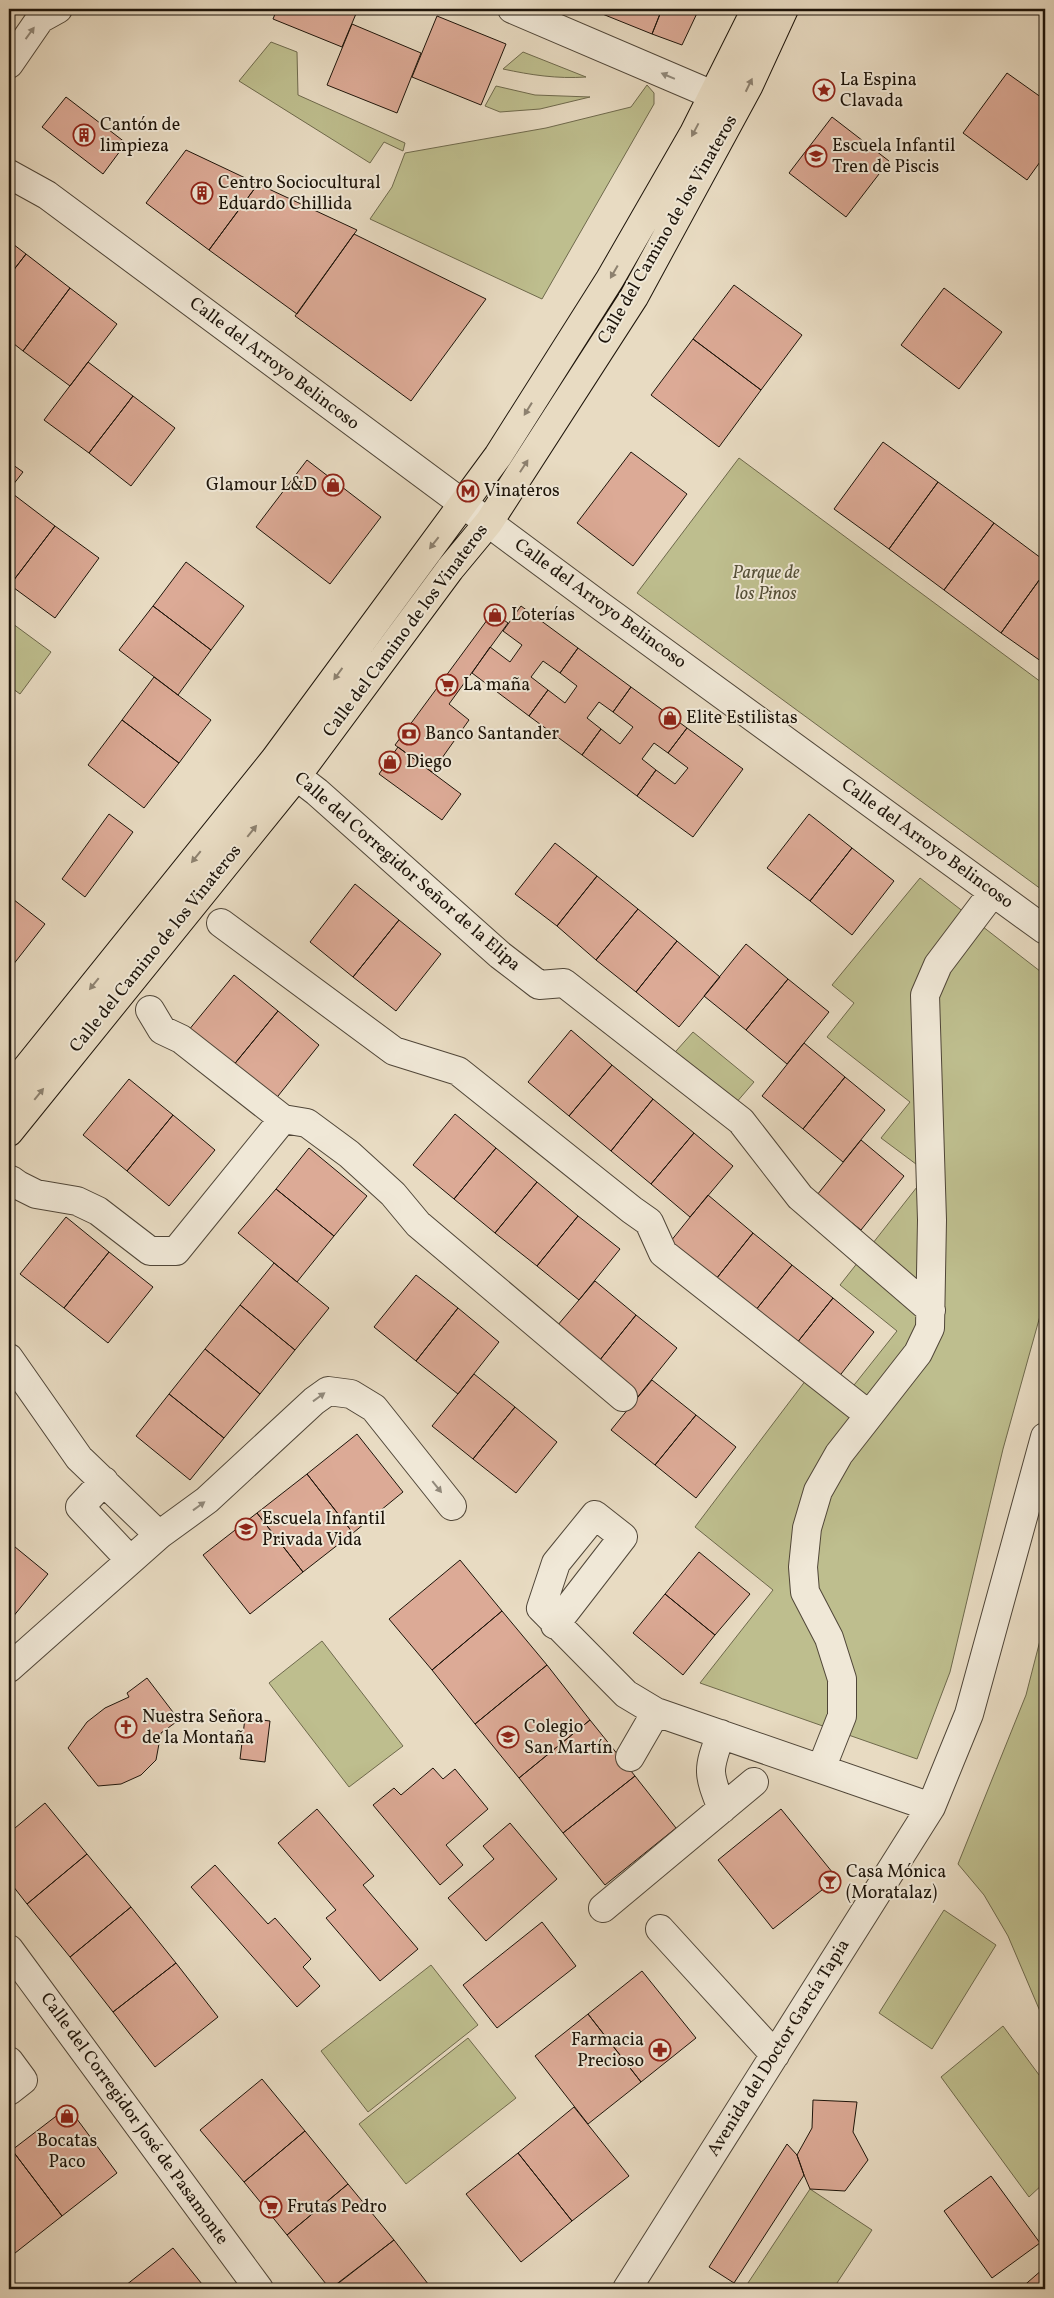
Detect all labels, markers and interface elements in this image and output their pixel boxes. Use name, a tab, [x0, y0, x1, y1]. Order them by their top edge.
one-way arrow	[25, 26, 35, 40]
place label: La Espina Clavada	[840, 68, 917, 114]
one-way arrow	[661, 71, 675, 79]
one-way arrow	[745, 78, 753, 92]
place icon: La Espina Clavada	[812, 78, 836, 102]
street label: Calle del Camino de los Vinateros	[592, 111, 744, 349]
place label: Cantón de limpieza	[100, 113, 180, 159]
building icon: Cantón de limpieza	[72, 123, 96, 147]
one-way arrow	[690, 124, 699, 137]
place label: Escuela Infantil Tren de Piscis	[832, 134, 955, 180]
school or university icon: Escuela Infantil Tren de Piscis	[804, 144, 828, 168]
place label: Centro Sociocultural Eduardo Chillida	[218, 171, 381, 217]
building icon: Centro Sociocultural Eduardo Chillida	[190, 181, 214, 205]
one-way arrow	[610, 265, 619, 278]
street label: Calle del Arroyo Belincoso	[184, 292, 364, 436]
one-way arrow	[523, 403, 532, 416]
one-way arrow	[519, 459, 529, 472]
place label: Glamour L&D	[206, 473, 317, 498]
shop icon: Glamour L&D	[321, 473, 345, 497]
metro station icon: Vinateros	[456, 479, 480, 503]
place label: Vinateros	[484, 479, 560, 504]
street label: Calle del Camino de los Vinateros	[317, 519, 495, 743]
street label: Calle del Arroyo Belincoso	[509, 533, 691, 675]
one-way arrow	[429, 536, 440, 549]
park label: Parque de los Pinos	[732, 561, 800, 607]
shop icon: Loterías	[483, 603, 507, 627]
place label: Loterías	[511, 603, 575, 628]
one-way arrow	[333, 667, 343, 681]
supermarket icon: La maña	[435, 673, 459, 697]
place label: La maña	[463, 673, 530, 698]
shop icon: Elite Estilistas	[658, 706, 682, 730]
place label: Elite Estilistas	[686, 706, 798, 731]
bank icon: Banco Santander	[397, 722, 421, 746]
place label: Banco Santander	[425, 722, 560, 747]
shop icon: Diego	[378, 750, 402, 774]
place label: Diego	[406, 750, 452, 775]
street label: Calle del Corregidor Señor de la Elipa	[288, 767, 526, 977]
street label: Calle del Arroyo Belincoso	[836, 773, 1018, 915]
one-way arrow	[246, 825, 257, 838]
street label: Calle del Camino de los Vinateros	[64, 840, 248, 1058]
one-way arrow	[190, 851, 201, 864]
one-way arrow	[88, 977, 99, 990]
one-way arrow	[34, 1088, 45, 1101]
one-way arrow	[312, 1392, 326, 1402]
one-way arrow	[432, 1480, 443, 1493]
one-way arrow	[192, 1501, 205, 1511]
place label: Escuela Infantil Privada Vida	[262, 1507, 385, 1553]
school or university icon: Escuela Infantil Privada Vida	[234, 1517, 258, 1541]
place label: Nuestra Señora de la Montaña	[142, 1705, 263, 1751]
church icon: Nuestra Señora de la Montaña	[114, 1715, 138, 1739]
place label: Colegio San Martín	[524, 1715, 613, 1761]
school or university icon: Colegio San Martín	[496, 1725, 520, 1749]
place label: Casa Mónica (Moratalaz)	[846, 1860, 946, 1906]
bar icon: Casa Mónica (Moratalaz)	[818, 1870, 842, 1894]
street label: Avenida del Doctor García Tapia	[702, 1935, 856, 2161]
street label: Calle del Corregidor José de Pasamonte	[34, 1988, 234, 2250]
place label: Farmacia Precioso	[571, 2028, 644, 2074]
pharmacy icon: Farmacia Precioso	[648, 2038, 672, 2062]
shop icon: Bocatas Paco	[55, 2104, 79, 2128]
place label: Bocatas Paco	[37, 2129, 97, 2175]
supermarket icon: Frutas Pedro	[259, 2195, 283, 2219]
place label: Frutas Pedro	[287, 2195, 387, 2220]

